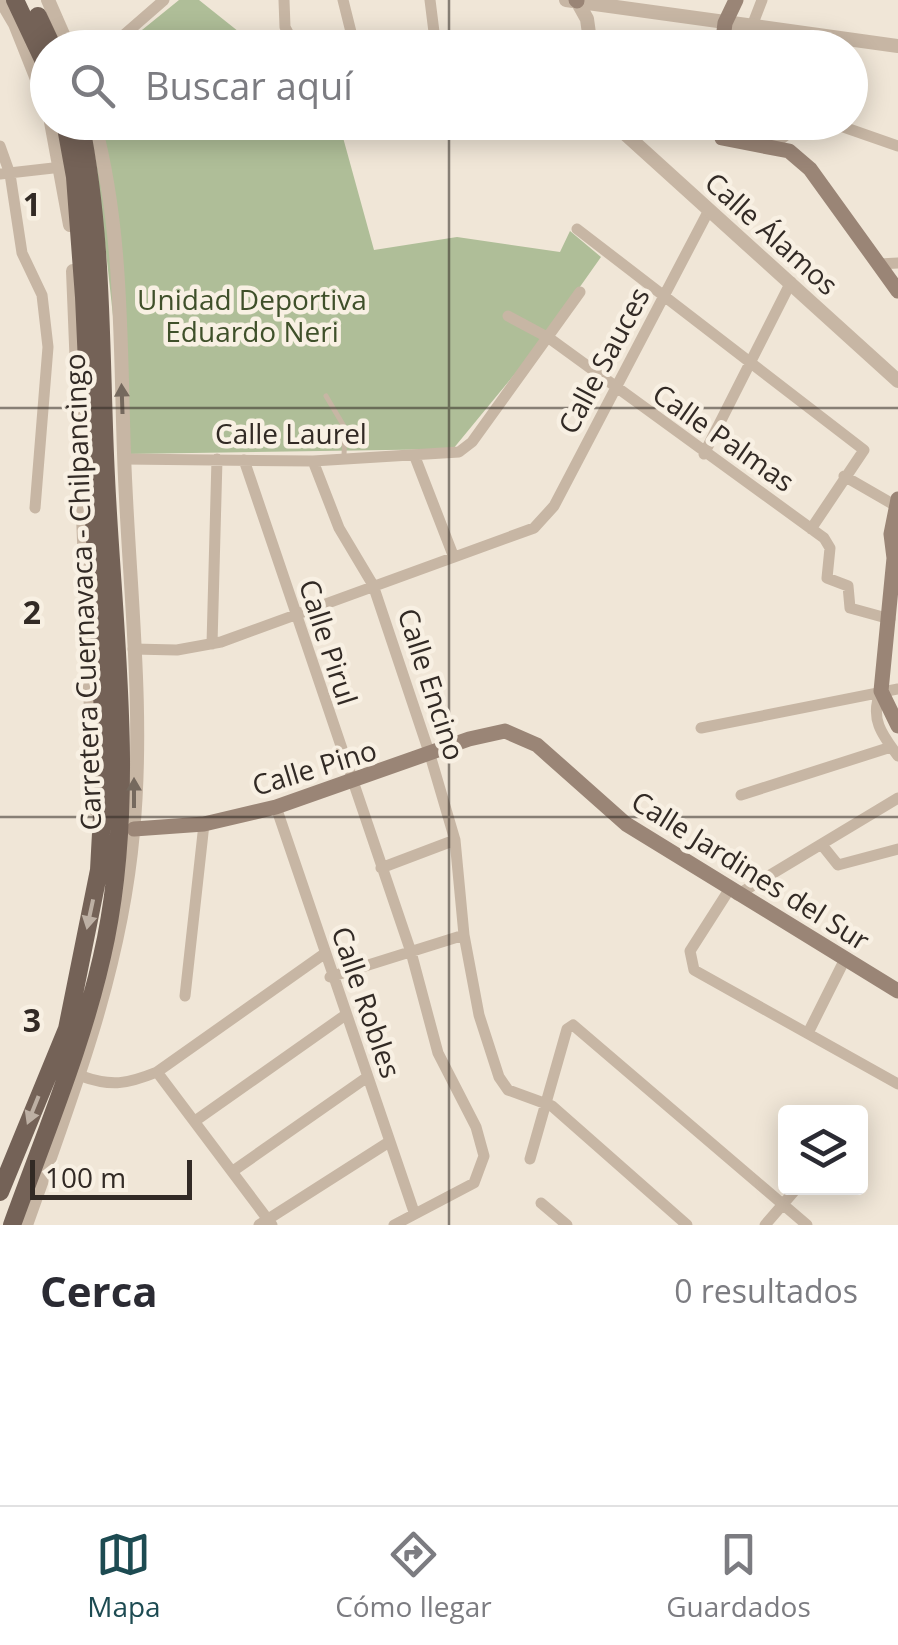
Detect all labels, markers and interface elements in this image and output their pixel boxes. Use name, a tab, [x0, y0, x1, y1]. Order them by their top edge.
search box	[30, 30, 868, 140]
icon: search	[65, 58, 120, 113]
text: Buscar aquí	[145, 59, 353, 111]
street label: Calle Álamos	[697, 163, 847, 303]
text: 1	[23, 182, 41, 225]
park label: Unidad Deportiva Eduardo Neri	[137, 280, 367, 350]
street label: Calle Sauces	[548, 280, 658, 440]
street label: Carretera Cuernavaca - Chilpancingo	[55, 353, 109, 831]
street label: Calle Palmas	[646, 374, 802, 500]
one-way arrow	[113, 382, 129, 414]
street label: Calle Laurel	[215, 414, 367, 452]
street label: Calle Pirul	[291, 574, 367, 710]
text: 2	[23, 590, 41, 633]
street label: Calle Encino	[390, 603, 474, 765]
street label: Calle Pino	[247, 730, 381, 804]
one-way arrow	[126, 777, 142, 809]
street label: Calle Jardines del Sur	[625, 781, 878, 959]
one-way arrow	[82, 899, 98, 930]
street label: Calle Robles	[323, 921, 411, 1083]
text: 3	[23, 998, 41, 1041]
one-way arrow	[25, 1095, 41, 1125]
map controls	[778, 1105, 868, 1195]
button: layers	[778, 1105, 868, 1195]
scale bar	[30, 1155, 192, 1200]
text: 100 m	[45, 1158, 126, 1196]
text: Cerca	[40, 1262, 158, 1319]
text: 0 resultados	[674, 1269, 858, 1312]
tab: Mapa	[87, 1527, 161, 1625]
tab: Cómo llegar	[335, 1527, 492, 1625]
tab: Guardados	[666, 1527, 811, 1625]

